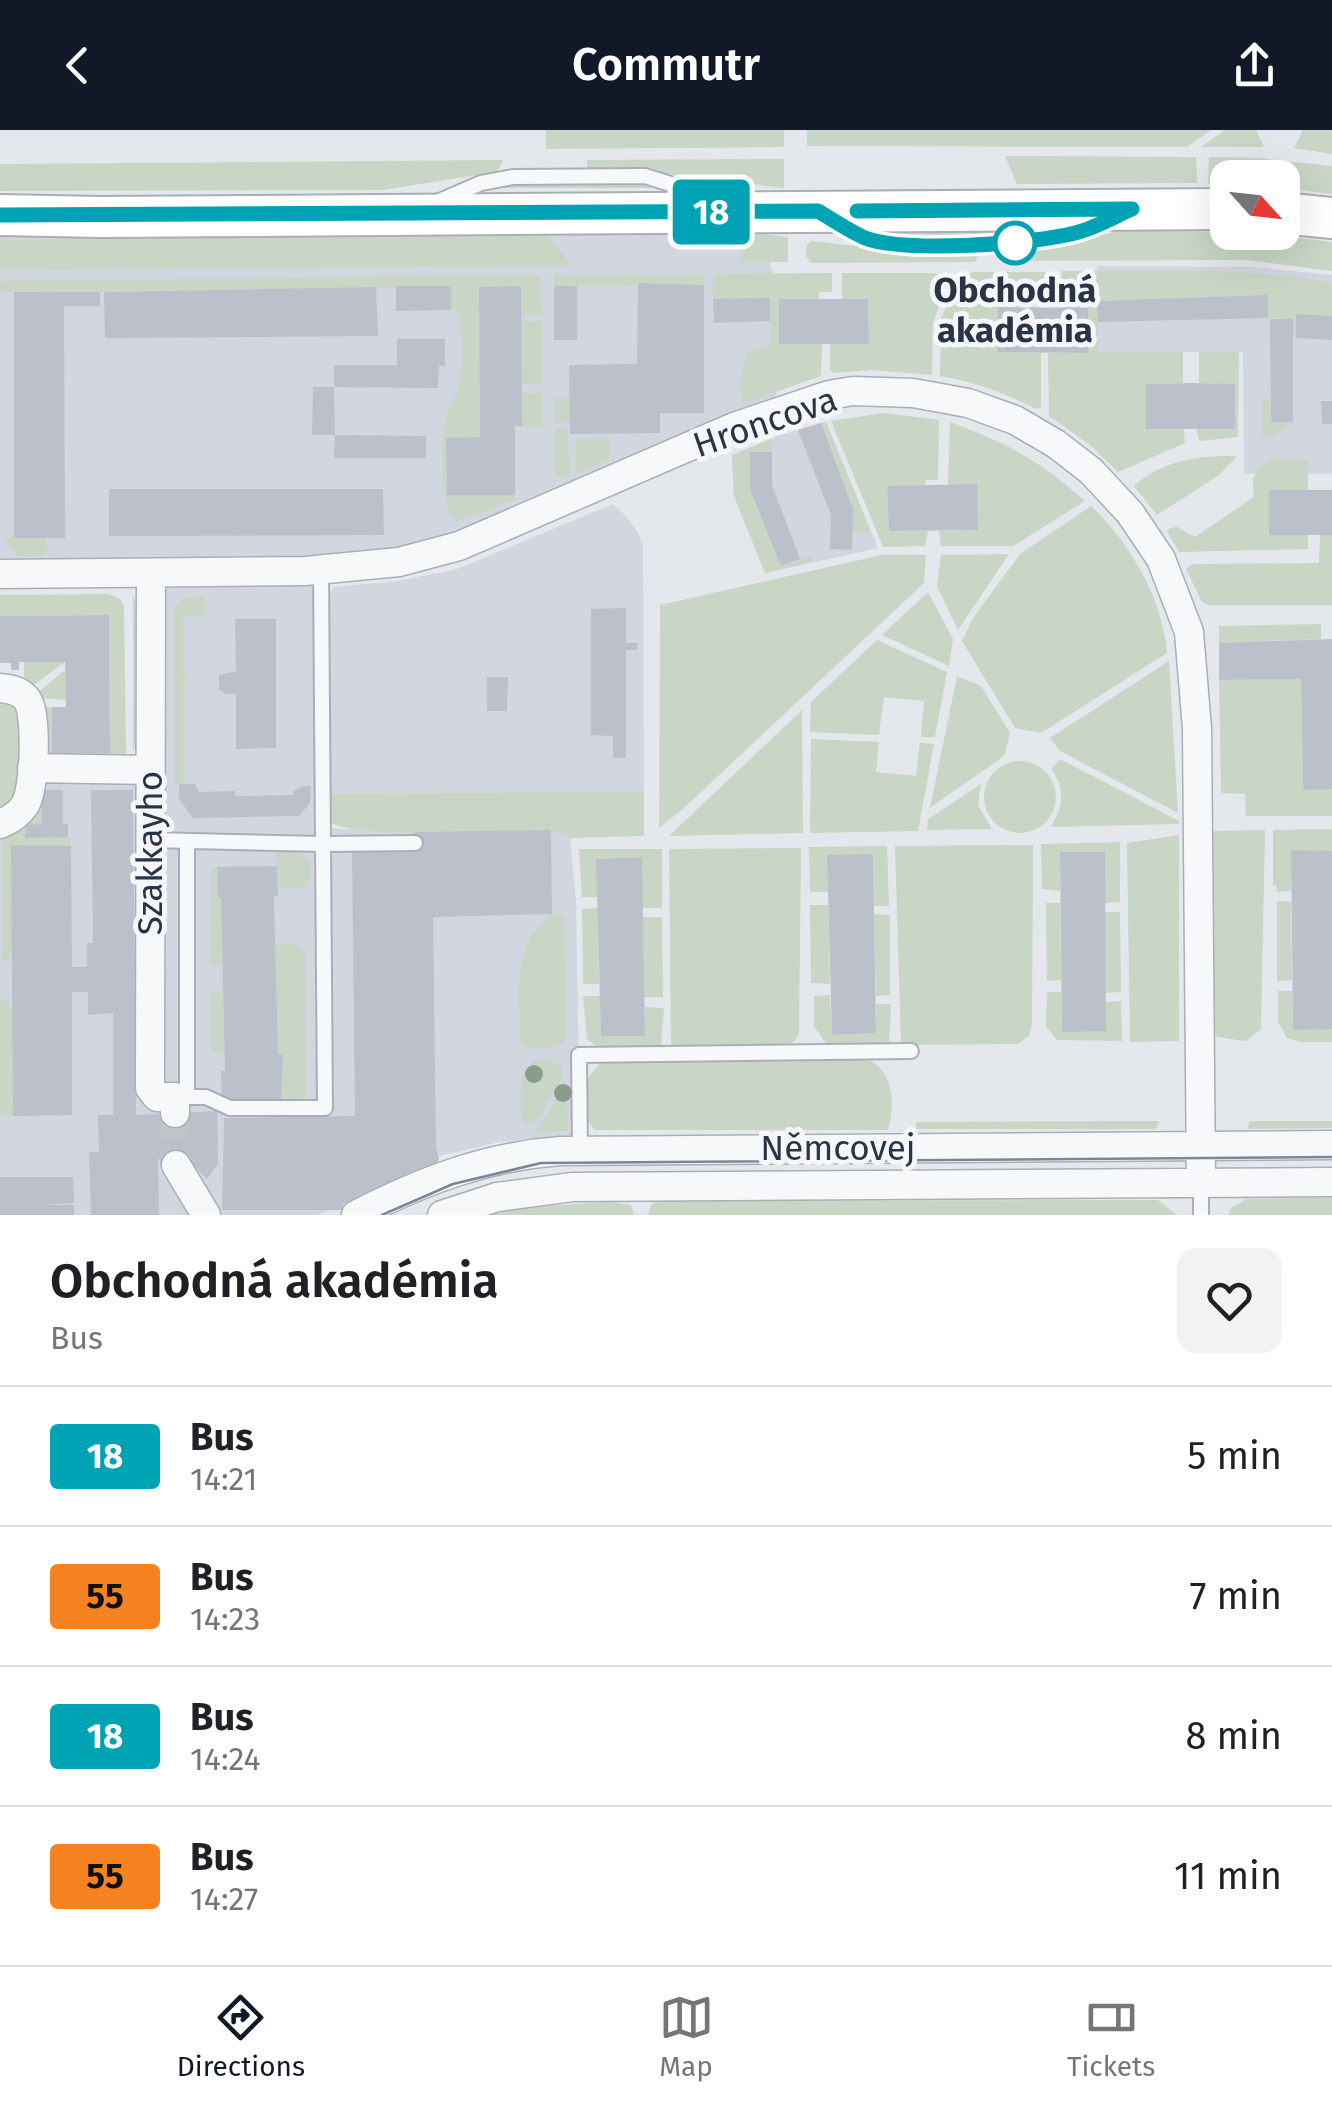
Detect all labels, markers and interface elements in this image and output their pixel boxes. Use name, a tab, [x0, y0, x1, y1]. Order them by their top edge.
icon: back	[50, 38, 105, 93]
text: Commutr	[572, 38, 760, 92]
icon: share	[1227, 38, 1282, 93]
north arrow	[1210, 160, 1300, 250]
map controls	[1210, 160, 1300, 250]
line badge: 18	[666, 179, 756, 244]
text: 18	[693, 191, 729, 233]
marker: Obchodná akadémia	[994, 222, 1036, 264]
place label: Obchodná akadémia	[934, 269, 1096, 351]
street label: Hroncova	[688, 378, 842, 466]
street label: Szakkayho	[129, 771, 171, 935]
street label: Němcovej	[760, 1127, 916, 1169]
button: heart	[1177, 1248, 1282, 1353]
text: Obchodná akadémia	[50, 1252, 499, 1310]
text: Bus	[50, 1319, 103, 1357]
text: Bus	[190, 1414, 254, 1460]
text: 5 min	[1187, 1433, 1282, 1479]
text: 18	[87, 1435, 123, 1477]
text: 14:21	[190, 1460, 257, 1498]
text: Bus	[190, 1554, 254, 1600]
text: 7 min	[1190, 1573, 1282, 1619]
text: 55	[86, 1575, 124, 1617]
text: 14:23	[190, 1600, 260, 1638]
text: Bus	[190, 1694, 254, 1740]
text: 8 min	[1185, 1713, 1282, 1759]
text: 18	[87, 1715, 123, 1757]
text: 14:24	[190, 1740, 261, 1778]
text: Bus	[190, 1834, 254, 1880]
text: 11 min	[1174, 1853, 1282, 1899]
text: 55	[86, 1855, 124, 1897]
text: 14:27	[190, 1880, 258, 1918]
tab: Directions	[177, 1990, 305, 2083]
tab: Map	[659, 1990, 714, 2083]
tab: Tickets	[1067, 1990, 1155, 2083]

